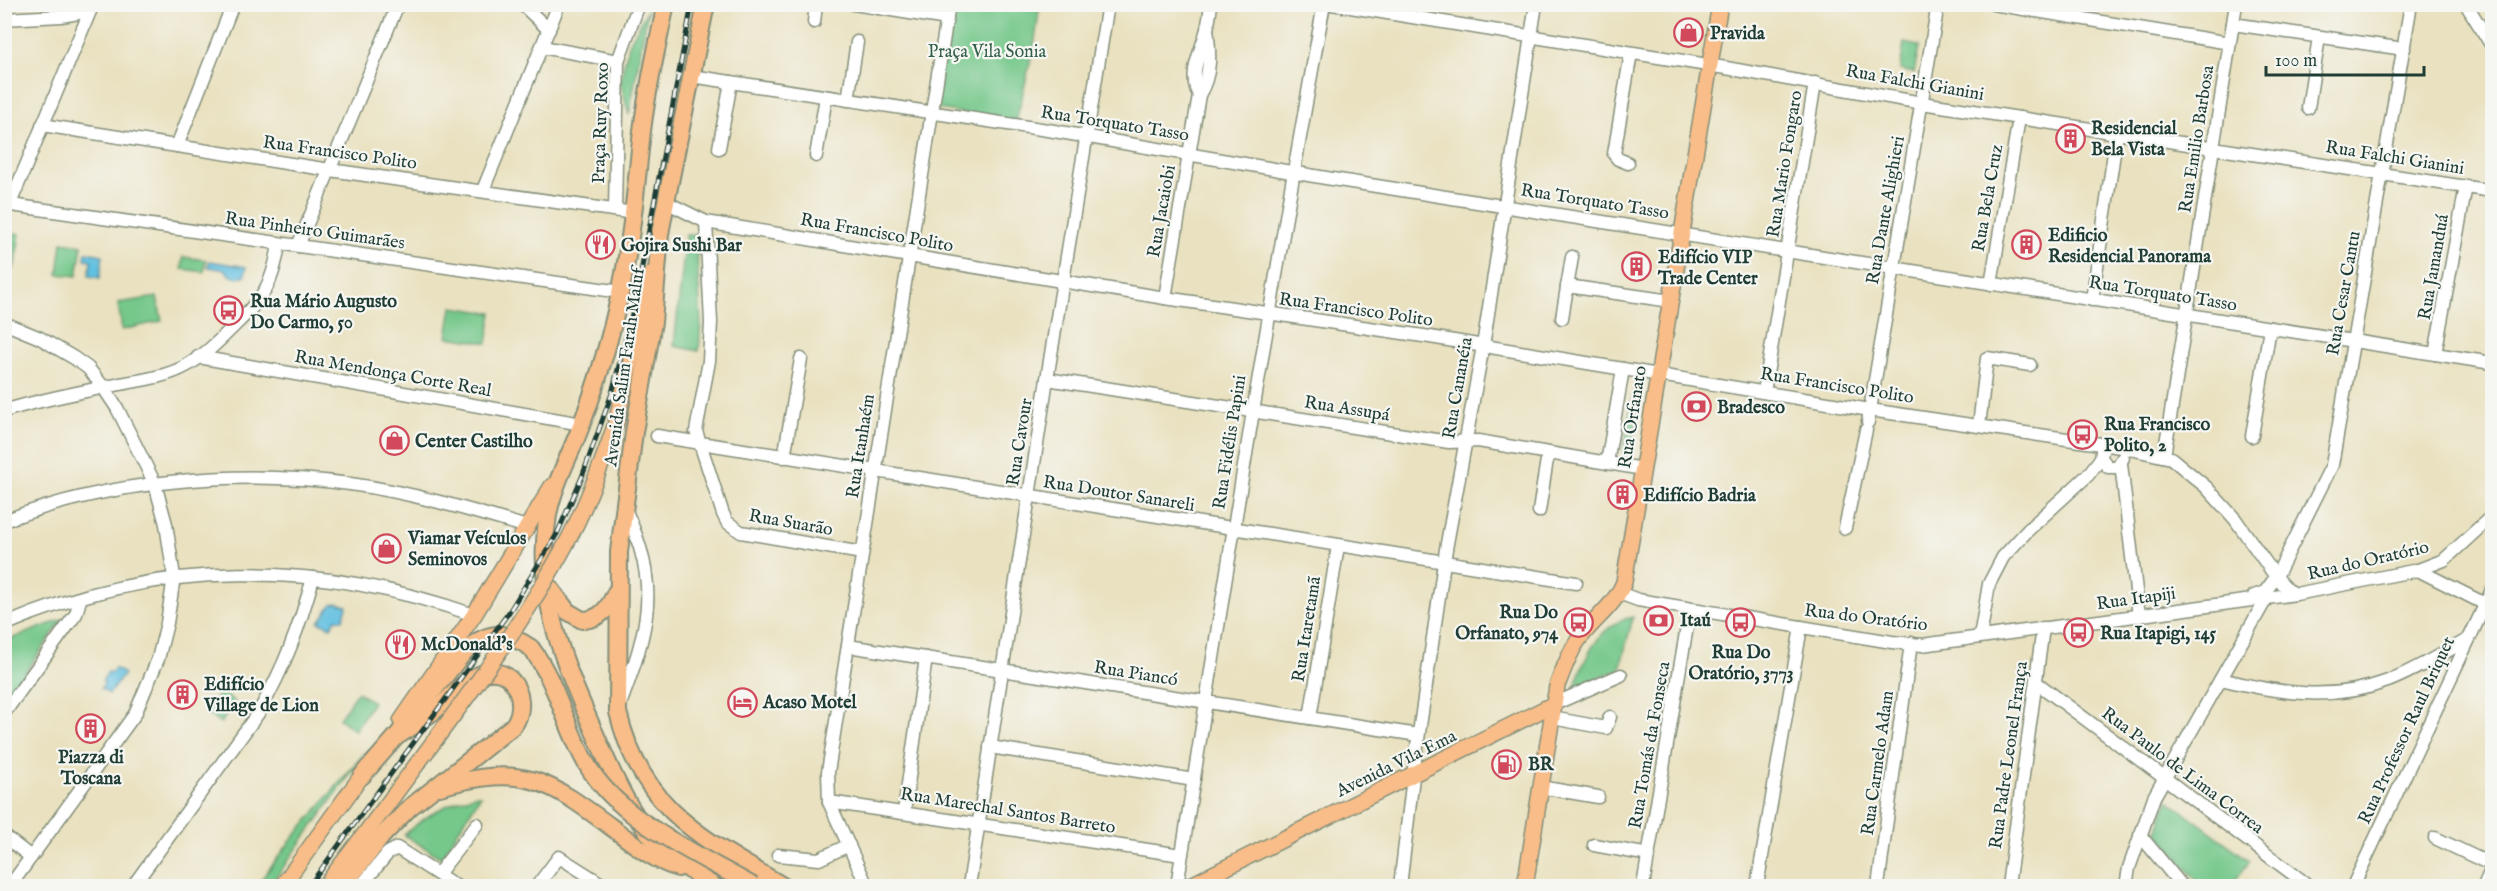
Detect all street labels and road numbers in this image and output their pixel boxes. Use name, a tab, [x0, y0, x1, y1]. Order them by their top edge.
street label: Rua Falchi Gianini	[1844, 60, 1986, 107]
street label: Praça Ruy Roxo	[588, 62, 615, 184]
street label: Rua Emilio Barbosa	[2174, 64, 2221, 215]
street label: Rua Mario Fongaro	[1762, 89, 1809, 239]
street label: Rua Torquato Tasso	[1039, 101, 1191, 148]
street label: Rua Francisco Polito	[261, 131, 419, 176]
street label: Rua Dante Alighieri	[1862, 134, 1911, 286]
street label: Rua Falchi Gianini	[2324, 136, 2466, 181]
street label: Rua Bela Cruz	[1968, 143, 2009, 254]
street label: Rua Jacaiobi	[1143, 163, 1182, 259]
street label: Rua Torquato Tasso	[1519, 179, 1671, 226]
street label: Rua Pinheiro Guimarães	[223, 207, 406, 255]
street label: Rua Francisco Polito	[798, 209, 955, 258]
street label: Rua Jamanduá	[2414, 212, 2455, 322]
street label: Rua Cesar Cantu	[2322, 229, 2367, 357]
street label: Avenida Salim Farah Maluf	[600, 263, 651, 469]
street label: Rua Torquato Tasso	[2087, 271, 2239, 318]
street label: Rua Francisco Polito	[1277, 288, 1435, 333]
street label: Rua Cananéia	[1438, 335, 1479, 441]
street label: Rua Mendonça Corte Real	[292, 346, 493, 403]
street label: Rua Francisco Polito	[1758, 363, 1916, 410]
street label: Rua Orfanato	[1614, 364, 1653, 470]
street label: Rua Fidélis Papini	[1209, 373, 1252, 511]
street label: Rua Assupá	[1302, 391, 1391, 428]
street label: Rua Itanhaém	[842, 392, 881, 500]
street label: Rua Cavour	[1002, 396, 1039, 488]
street label: Rua Doutor Sanareli	[1041, 471, 1196, 518]
street label: Rua Suarão	[747, 505, 835, 542]
street label: Rua do Oratório	[2305, 536, 2432, 587]
street label: Rua Itaretamã	[1288, 575, 1327, 684]
street label: Rua Itapiji	[2095, 583, 2177, 616]
street label: Rua do Oratório	[1803, 600, 1929, 637]
street label: Rua Professor Raul Briquet	[2354, 633, 2461, 828]
street label: Rua Piancó	[1092, 657, 1180, 693]
street label: Rua Tomás da Fonseca	[1624, 659, 1677, 831]
street label: Rua Padre Leonel França	[1985, 660, 2034, 851]
street label: Rua Carmelo Adam	[1857, 689, 1900, 837]
street label: Rua Paulo de Lima Correa	[2096, 703, 2268, 840]
street label: Avenida Vila Ema	[1332, 725, 1461, 804]
street label: Rua Marechal Santos Barreto	[898, 783, 1117, 840]

